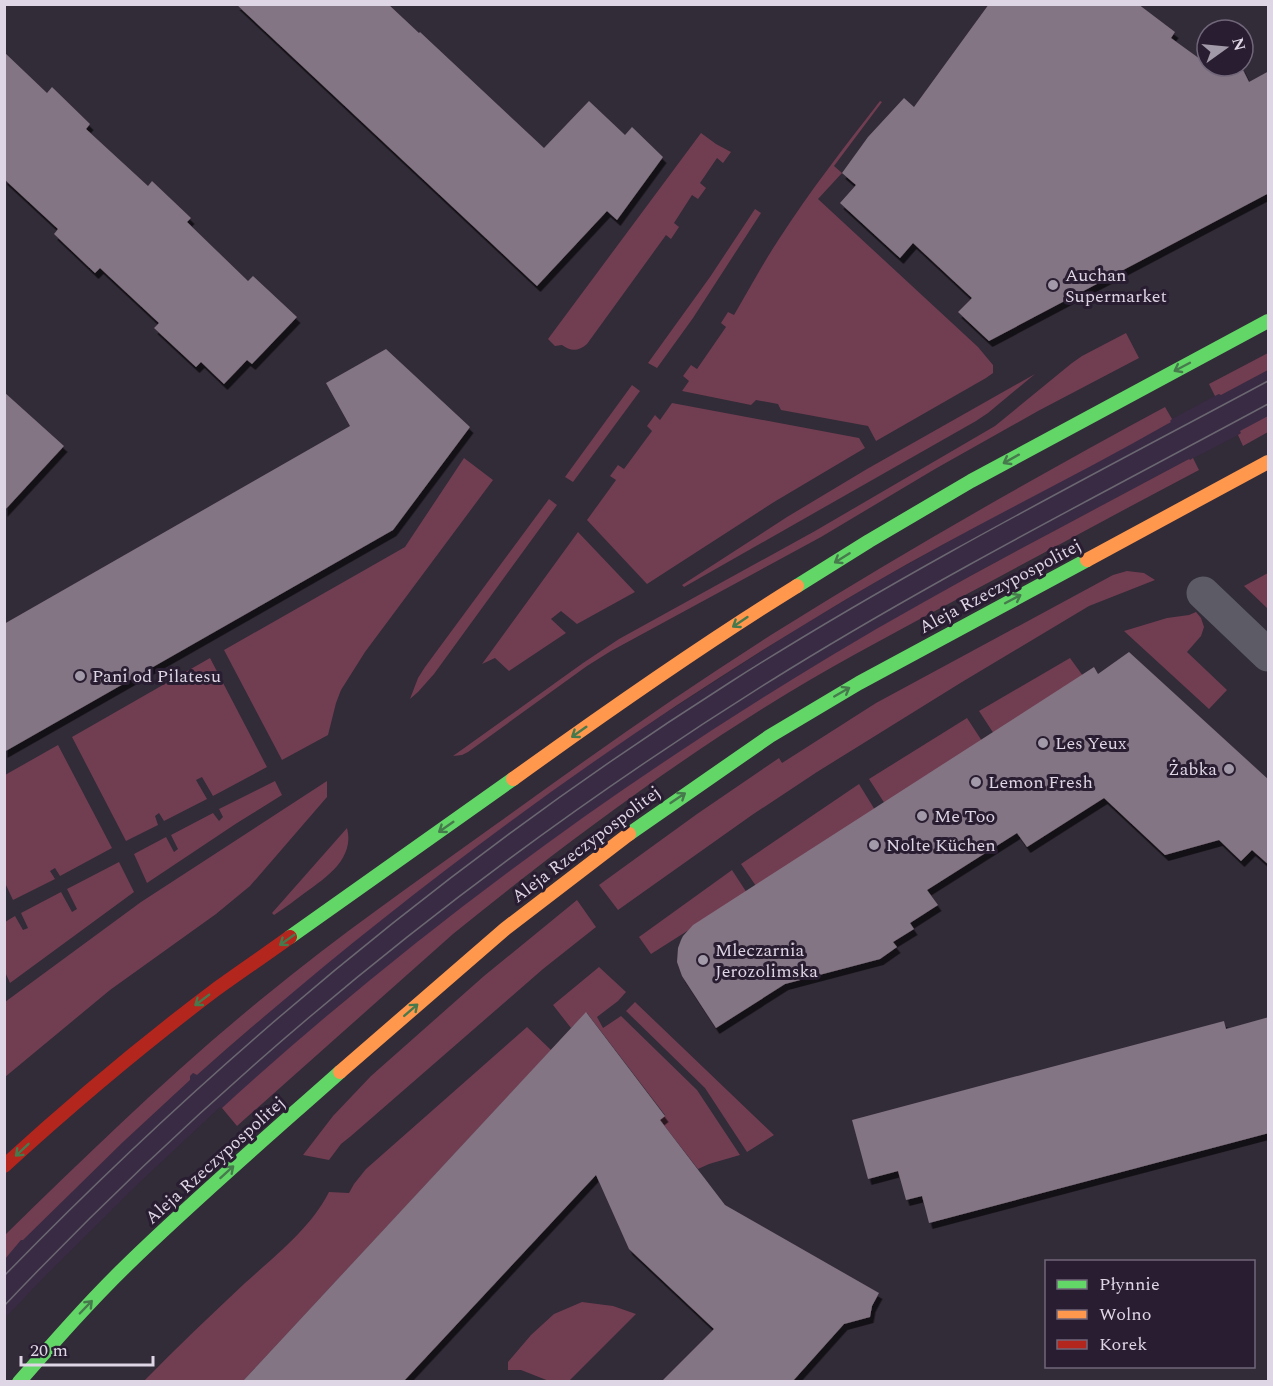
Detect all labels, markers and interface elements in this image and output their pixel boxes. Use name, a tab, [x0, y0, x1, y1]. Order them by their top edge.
north arrow	[1195, 18, 1255, 78]
text: N	[1225, 35, 1252, 54]
place label: Auchan Supermarket	[1065, 262, 1167, 310]
marker: Auchan Supermarket	[1046, 278, 1060, 292]
one-way arrow	[1174, 362, 1192, 373]
one-way arrow	[1002, 454, 1020, 465]
street label: Aleja Rzeczypospolitej	[914, 532, 1086, 641]
one-way arrow	[834, 552, 851, 564]
one-way arrow	[1004, 593, 1022, 604]
one-way arrow	[732, 616, 749, 628]
place label: Pani od Pilatesu	[92, 663, 221, 690]
marker: Pani od Pilatesu	[73, 669, 87, 683]
one-way arrow	[833, 686, 850, 698]
one-way arrow	[571, 726, 587, 738]
place label: Les Yeux	[1055, 730, 1127, 757]
marker: Les Yeux	[1036, 736, 1050, 750]
place label: Żabka	[1168, 756, 1217, 783]
marker: Żabka	[1222, 762, 1236, 776]
place label: Lemon Fresh	[988, 769, 1093, 796]
marker: Lemon Fresh	[969, 775, 983, 789]
street label: Aleja Rzeczypospolitej	[506, 779, 667, 910]
one-way arrow	[670, 792, 686, 804]
place label: Me Too	[934, 803, 995, 830]
marker: Me Too	[915, 809, 929, 823]
one-way arrow	[438, 821, 454, 833]
place label: Nolte Küchen	[886, 832, 996, 859]
marker: Nolte Küchen	[867, 838, 881, 852]
one-way arrow	[279, 934, 295, 946]
place label: Mleczarnia Jerozolimska	[715, 937, 818, 985]
marker: Mleczarnia Jerozolimska	[696, 953, 710, 967]
one-way arrow	[195, 994, 211, 1007]
one-way arrow	[403, 1003, 418, 1017]
street label: Aleja Rzeczypospolitej	[139, 1090, 292, 1231]
one-way arrow	[14, 1143, 29, 1157]
one-way arrow	[219, 1165, 234, 1179]
legend	[1045, 1260, 1255, 1368]
text: Płynnie	[1099, 1271, 1160, 1298]
one-way arrow	[79, 1299, 94, 1314]
text: Wolno	[1099, 1301, 1152, 1328]
scale bar	[21, 1329, 153, 1367]
text: Korek	[1099, 1331, 1147, 1358]
text: 20 m	[30, 1337, 68, 1364]

